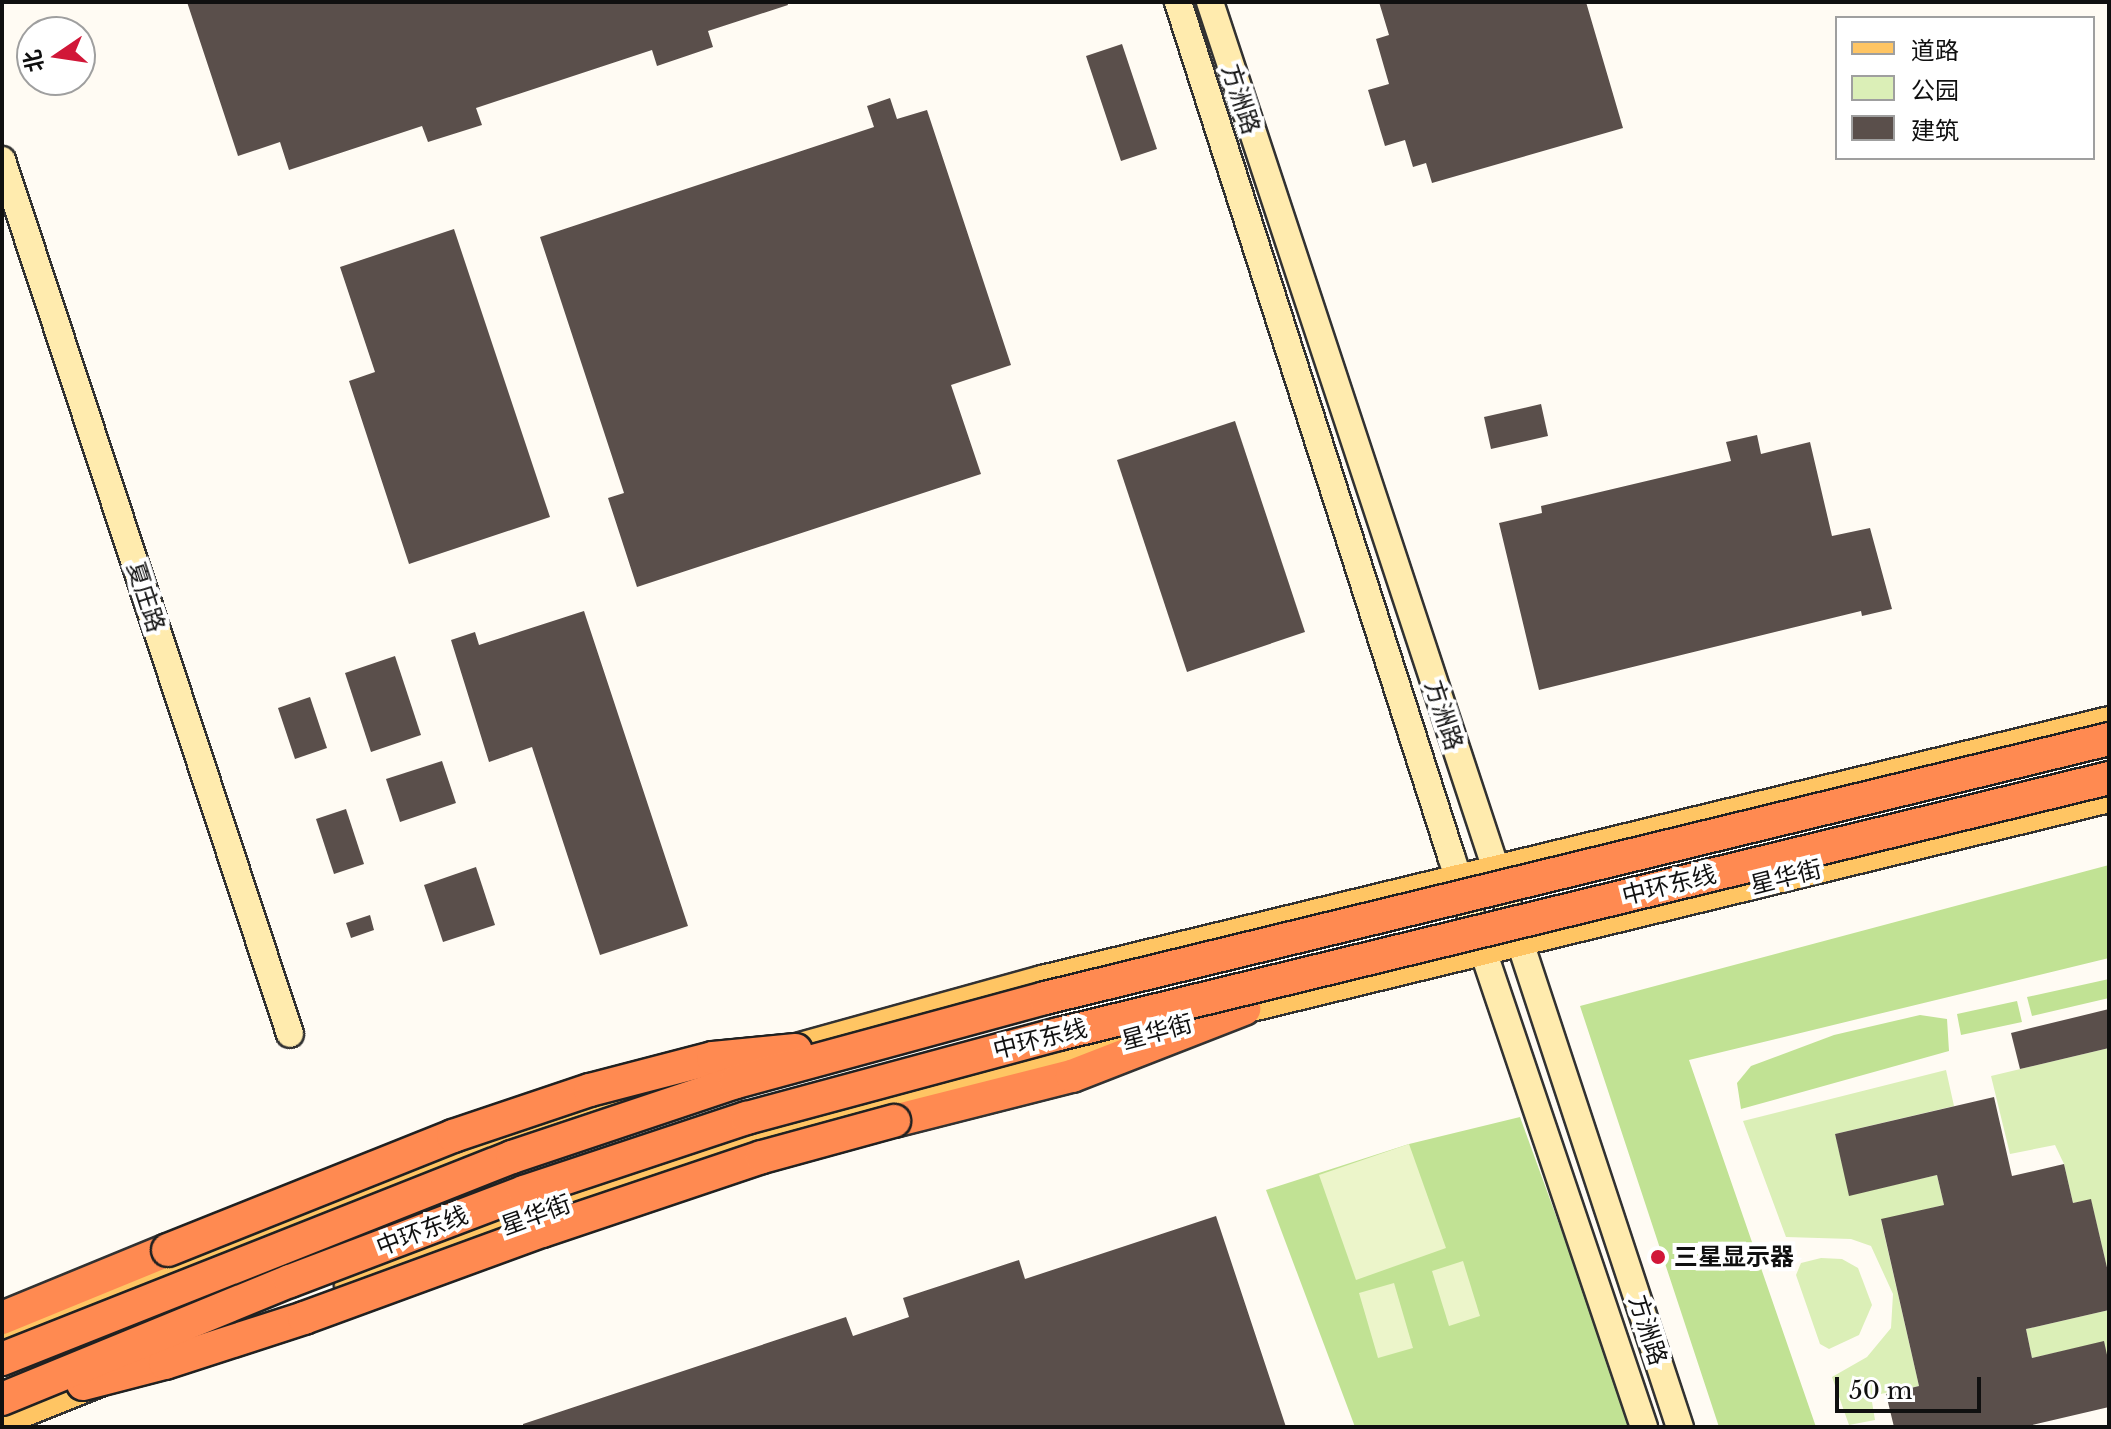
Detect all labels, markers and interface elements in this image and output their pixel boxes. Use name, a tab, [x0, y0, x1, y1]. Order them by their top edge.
north arrow	[16, 16, 96, 96]
legend	[1835, 16, 2095, 160]
text: 道路	[1911, 36, 1959, 65]
text: 北	[18, 47, 50, 75]
street label: 方洲路	[1216, 60, 1266, 138]
text: 公园	[1911, 76, 1959, 105]
text: 建筑	[1911, 116, 1959, 145]
street label: 夏庄路	[121, 558, 171, 636]
street label: 方洲路	[1419, 676, 1469, 754]
street label: 星华街	[1748, 854, 1824, 900]
street label: 中环东线	[1619, 859, 1719, 911]
street label: 星华街	[1118, 1009, 1196, 1055]
street label: 中环东线	[990, 1013, 1090, 1065]
street label: 星华街	[497, 1189, 575, 1241]
street label: 中环东线	[372, 1200, 472, 1262]
place label: 三星显示器	[1674, 1243, 1794, 1271]
marker: 三星显示器	[1649, 1248, 1667, 1266]
street label: 方洲路	[1623, 1291, 1673, 1369]
scale bar	[1839, 1361, 1985, 1411]
text: 50 m	[1849, 1376, 1912, 1405]

